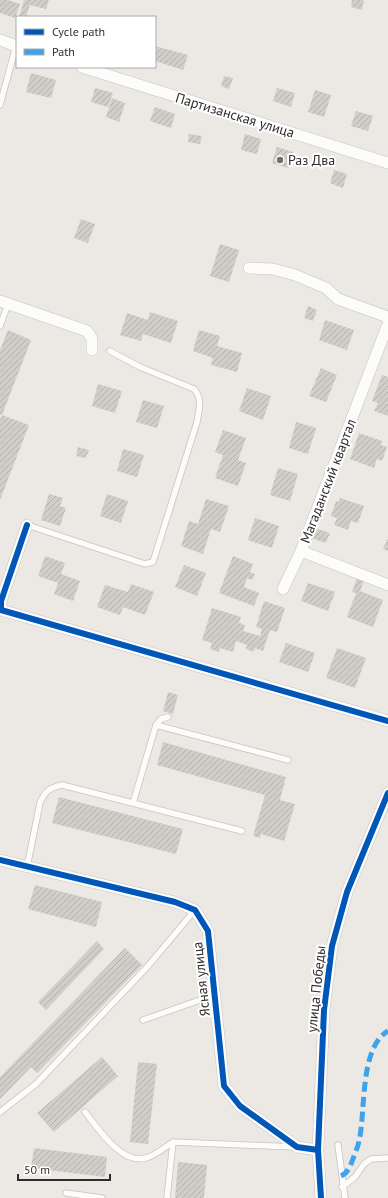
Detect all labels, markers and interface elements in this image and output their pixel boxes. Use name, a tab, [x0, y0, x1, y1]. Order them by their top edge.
legend	[16, 16, 156, 68]
text: Cycle path	[52, 24, 105, 39]
text: Path	[52, 44, 75, 59]
street label: Партизанская улица	[173, 88, 297, 142]
place label: Раз Два	[288, 151, 335, 169]
marker: Раз Два	[275, 155, 285, 165]
street label: Магаданский квартал	[296, 416, 360, 546]
street label: Ясная улица	[188, 941, 214, 1017]
street label: улица Победы	[302, 945, 330, 1033]
scale bar	[18, 1156, 110, 1182]
text: 50 m	[24, 1162, 50, 1177]

